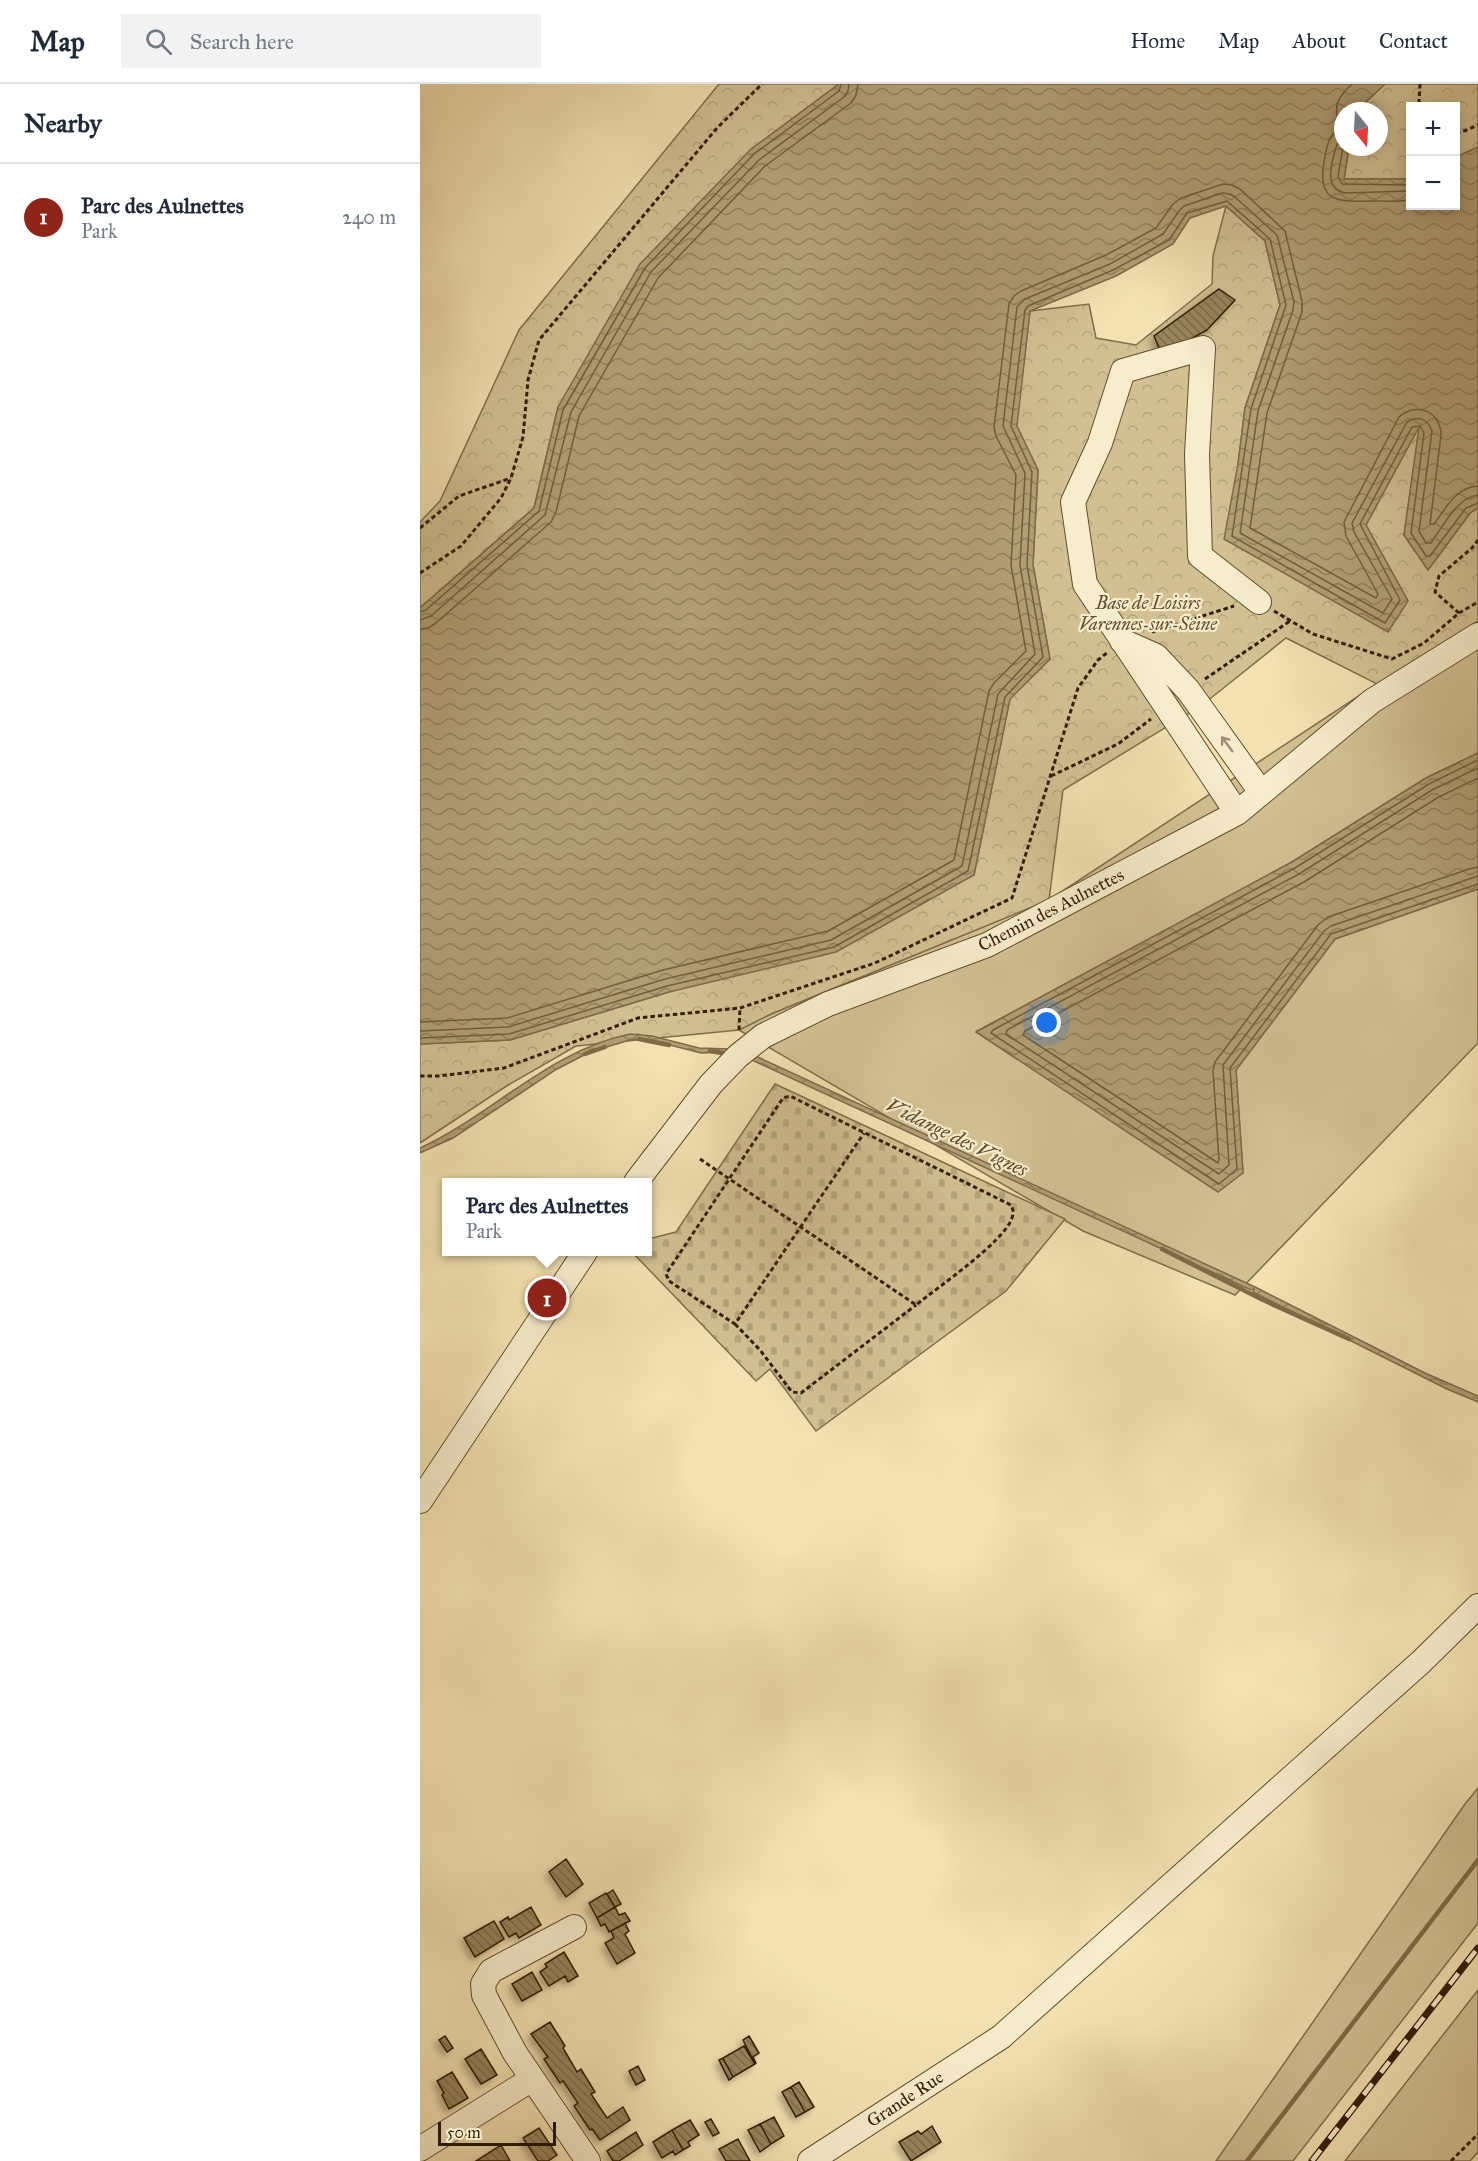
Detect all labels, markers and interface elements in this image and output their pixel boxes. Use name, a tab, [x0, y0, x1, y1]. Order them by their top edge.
search box	[121, 14, 541, 68]
text: Map	[30, 24, 85, 59]
icon: search	[142, 25, 175, 58]
text: Search here	[190, 28, 294, 55]
text: Home	[1130, 28, 1185, 54]
text: Map	[1218, 28, 1259, 54]
text: About	[1292, 28, 1346, 54]
text: Contact	[1379, 28, 1448, 54]
north arrow	[1334, 102, 1388, 156]
map controls	[1406, 102, 1460, 210]
button: +	[1406, 102, 1460, 156]
text: Nearby	[24, 107, 102, 139]
button: −	[1406, 156, 1460, 210]
text: Parc des Aulnettes	[81, 192, 244, 219]
text: 1	[40, 205, 47, 229]
text: 240 m	[342, 205, 396, 229]
text: Park	[81, 219, 117, 243]
park label: Base de Loisirs Varennes-sur-Seine	[1079, 592, 1218, 635]
one-way arrow	[1221, 736, 1233, 752]
street label: Chemin des Aulnettes	[974, 864, 1128, 956]
your location	[1032, 1008, 1061, 1037]
water label: Vidange des Vignes	[883, 1092, 1033, 1182]
popup	[442, 1178, 652, 1256]
text: Parc des Aulnettes	[466, 1192, 628, 1219]
text: Park	[466, 1219, 502, 1243]
pin: 1	[528, 1276, 566, 1320]
street label: Grande Rue	[862, 2066, 948, 2132]
scale bar	[438, 2119, 556, 2146]
text: 50 m	[447, 2123, 481, 2142]

